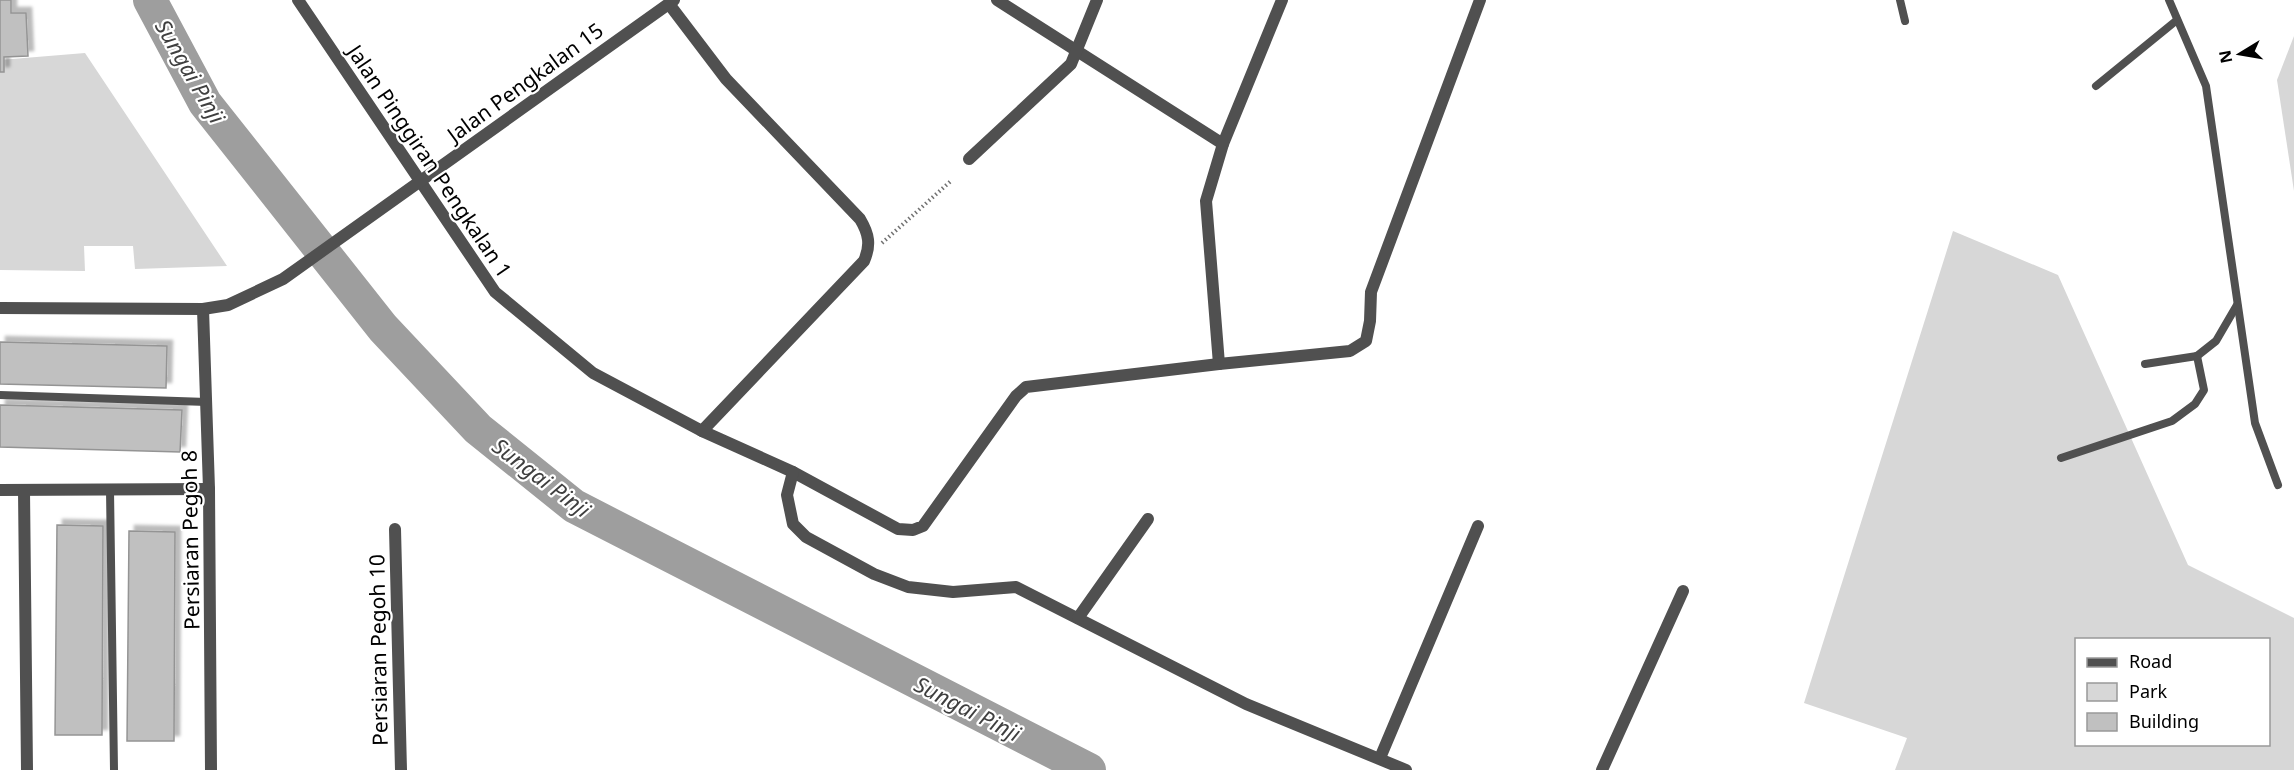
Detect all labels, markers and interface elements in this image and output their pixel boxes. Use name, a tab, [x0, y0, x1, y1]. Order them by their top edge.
water label: Sungai Pinji	[149, 14, 233, 129]
street label: Jalan Pengkalan 15	[440, 16, 609, 149]
north arrow	[2210, 24, 2270, 84]
street label: Jalan Pinggiran Pengkalan 1	[340, 37, 519, 283]
text: N	[2213, 48, 2237, 65]
water label: Sungai Pinji	[487, 430, 597, 524]
street label: Persiaran Pegoh 8	[174, 450, 206, 630]
street label: Persiaran Pegoh 10	[362, 554, 394, 746]
legend	[2075, 638, 2270, 746]
text: Road	[2129, 649, 2172, 673]
water label: Sungai Pinji	[910, 668, 1027, 748]
text: Park	[2129, 679, 2167, 703]
text: Building	[2129, 709, 2199, 733]

